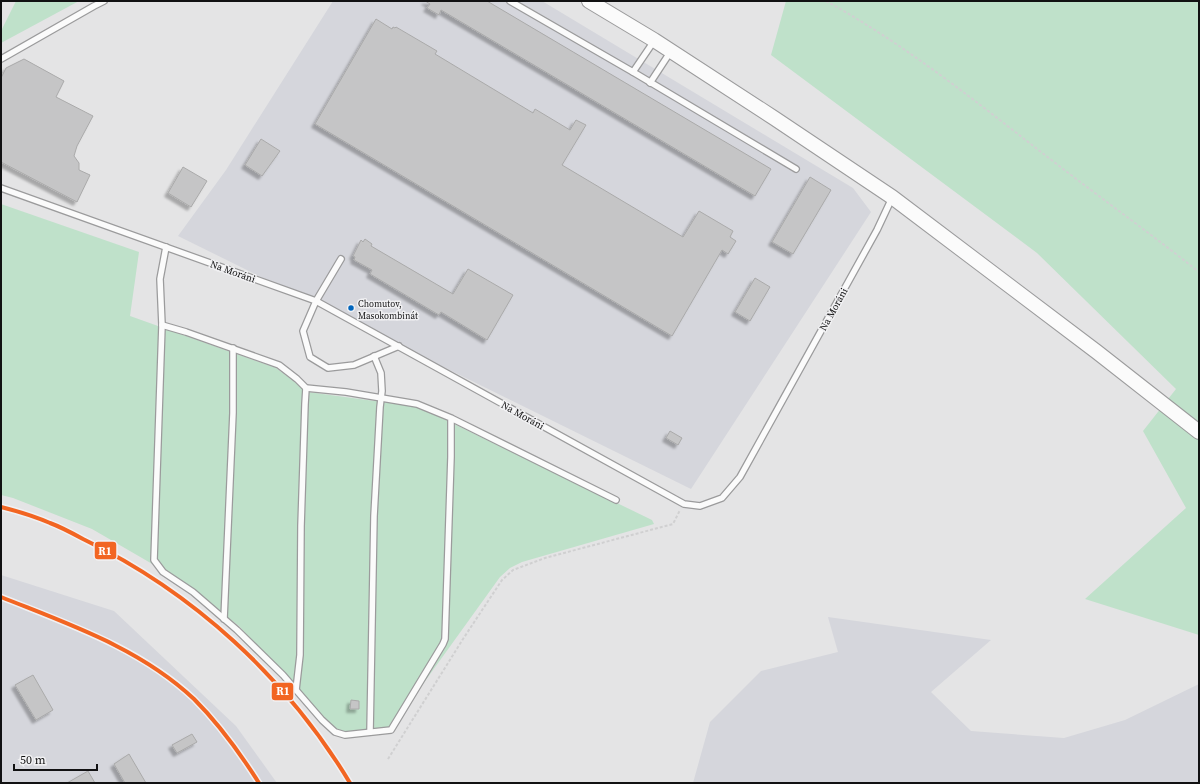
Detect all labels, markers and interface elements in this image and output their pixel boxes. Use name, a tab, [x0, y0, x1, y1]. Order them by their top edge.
street label: Na Moráni	[208, 257, 257, 286]
street label: Na Moráni	[816, 285, 851, 333]
place label: Chomutov, Masokombinát	[358, 298, 418, 322]
marker: Chomutov, Masokombinát	[346, 303, 356, 313]
street label: Na Moráni	[499, 398, 547, 433]
line badge: R1	[94, 541, 117, 560]
text: R1	[98, 544, 112, 559]
line badge: R1	[271, 682, 294, 701]
text: R1	[276, 684, 290, 699]
scale bar	[14, 746, 97, 772]
text: 50 m	[20, 752, 46, 768]

